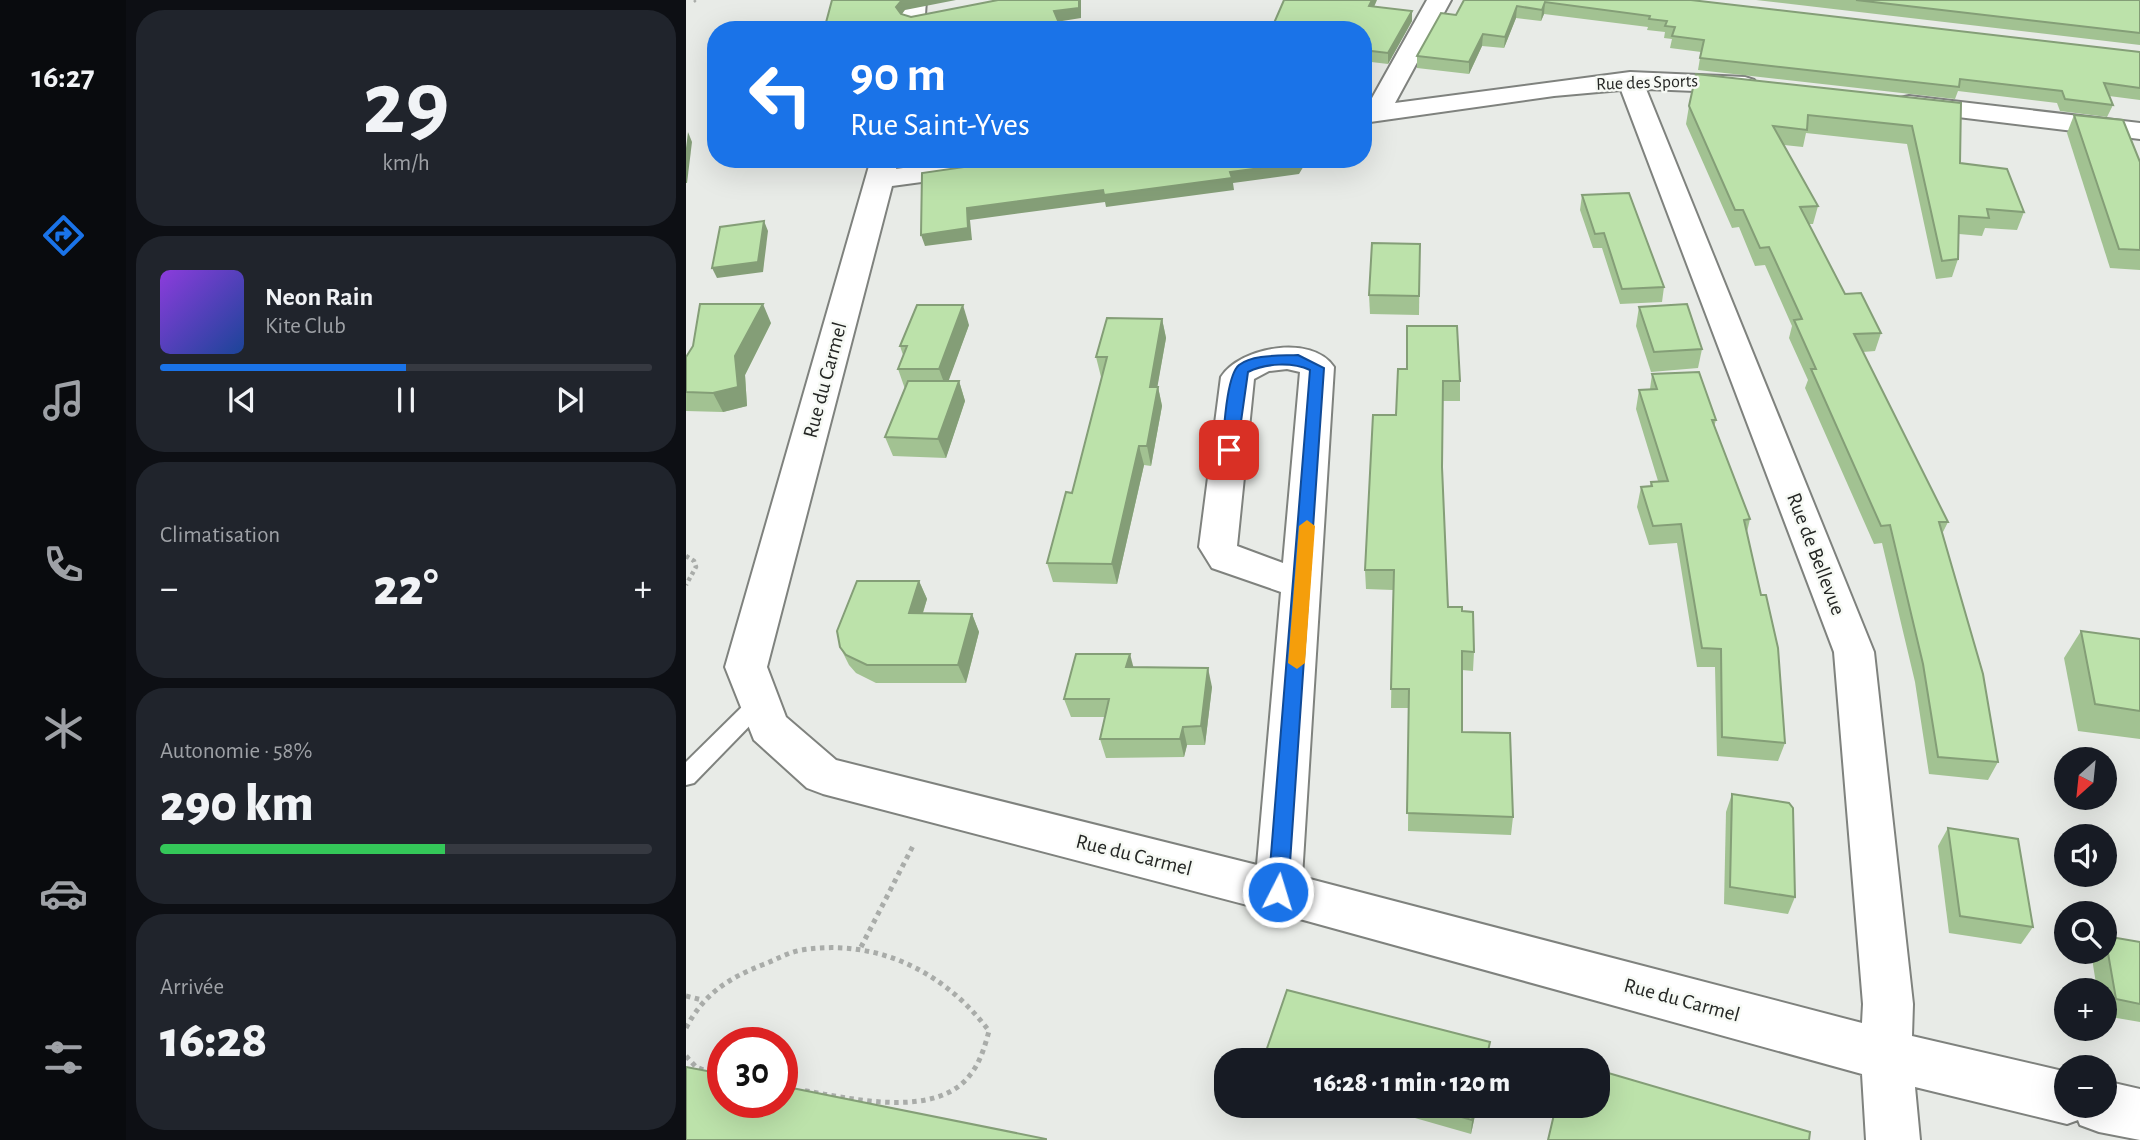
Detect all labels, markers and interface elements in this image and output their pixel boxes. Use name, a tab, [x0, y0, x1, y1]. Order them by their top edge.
icon: left	[735, 49, 826, 140]
text: 90 m	[850, 51, 946, 100]
text: 29	[363, 59, 449, 150]
text: 16:27	[31, 61, 95, 93]
street label: Rue des Sports	[1596, 72, 1698, 94]
text: Rue Saint-Yves	[850, 109, 1030, 141]
text: km/h	[382, 152, 430, 175]
icon: directions	[39, 211, 88, 260]
text: Neon Rain	[265, 284, 373, 310]
text: Kite Club	[265, 315, 346, 338]
street label: Rue du Carmel	[799, 320, 851, 440]
icon: music	[39, 376, 88, 425]
icon: previous	[223, 381, 261, 419]
icon: pause	[387, 381, 425, 419]
icon: next	[551, 381, 589, 419]
pin	[1199, 420, 1259, 480]
icon: arrive	[1210, 431, 1248, 469]
street label: Rue de Bellevue	[1783, 490, 1849, 618]
text: Climatisation	[160, 524, 280, 547]
icon: phone	[39, 540, 88, 589]
text: 22°	[373, 562, 439, 614]
text: −	[160, 570, 178, 608]
text: +	[634, 570, 652, 608]
icon: climate	[39, 704, 88, 753]
text: Autonomie · 58%	[160, 740, 312, 763]
north arrow	[2054, 747, 2118, 810]
map controls	[2054, 747, 2117, 1118]
text: 290 km	[160, 778, 314, 830]
button: sound	[2054, 824, 2117, 887]
street label: Rue du Carmel	[1074, 830, 1194, 880]
position arrow	[1241, 855, 1315, 929]
icon: car	[39, 869, 88, 918]
button: search	[2054, 901, 2117, 964]
street label: Rue du Carmel	[1622, 974, 1742, 1026]
text: Arrivée	[160, 976, 224, 999]
button: +	[2054, 978, 2117, 1041]
text: 16:28	[160, 1014, 267, 1066]
speed limit sign: 30	[707, 1027, 798, 1118]
icon: filters	[39, 1033, 88, 1082]
button: −	[2054, 1055, 2117, 1118]
text: 16:28 · 1 min · 120 m	[1314, 1070, 1510, 1096]

